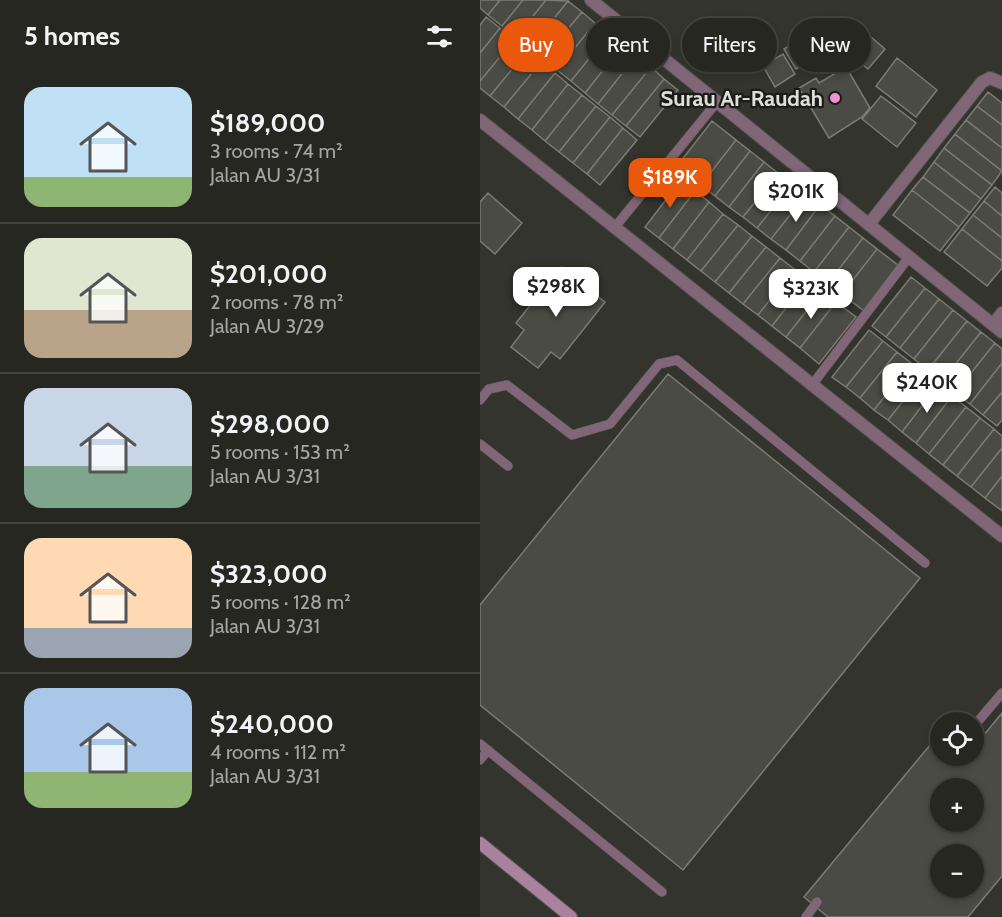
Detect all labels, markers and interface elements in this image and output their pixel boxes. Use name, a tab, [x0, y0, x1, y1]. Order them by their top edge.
chip: Buy	[498, 18, 574, 72]
chip: Rent	[586, 18, 670, 72]
chip: Filters	[682, 18, 777, 72]
chip: New	[789, 18, 871, 72]
text: 5 homes	[24, 20, 120, 52]
icon: filters	[423, 20, 456, 53]
place label: Surau Ar-Raudah	[661, 85, 823, 112]
marker: Surau Ar-Raudah	[828, 91, 842, 105]
text: $189,000	[210, 107, 325, 139]
icon: home	[72, 111, 144, 183]
text: 3 rooms · 74 m²	[210, 139, 343, 163]
pin: $189K	[628, 158, 712, 209]
text: Jalan AU 3/31	[210, 163, 320, 187]
text: $189K	[643, 165, 697, 189]
pin: $201K	[754, 172, 838, 223]
text: $201K	[768, 179, 824, 203]
text: $201,000	[210, 258, 328, 290]
icon: home	[72, 262, 144, 334]
pin: $298K	[514, 267, 598, 318]
pin: $323K	[769, 269, 853, 320]
text: $298K	[527, 274, 585, 298]
text: $323K	[783, 276, 839, 300]
text: 2 rooms · 78 m²	[210, 290, 343, 314]
text: Jalan AU 3/29	[210, 314, 325, 338]
pin: $240K	[885, 363, 969, 414]
text: $240K	[896, 370, 958, 394]
text: $298,000	[210, 408, 330, 440]
icon: home	[72, 412, 144, 484]
text: 5 rooms · 153 m²	[210, 440, 350, 464]
text: Jalan AU 3/31	[210, 464, 320, 488]
text: $323,000	[210, 558, 328, 590]
icon: home	[72, 562, 144, 634]
text: 5 rooms · 128 m²	[210, 590, 351, 614]
text: Jalan AU 3/31	[210, 614, 320, 638]
text: $240,000	[210, 708, 334, 740]
icon: home	[72, 712, 144, 784]
map controls	[930, 712, 984, 898]
button: locate	[930, 712, 984, 766]
text: 4 rooms · 112 m²	[210, 740, 346, 764]
text: Jalan AU 3/31	[210, 764, 320, 788]
button: +	[930, 778, 984, 832]
button: −	[930, 844, 984, 898]

